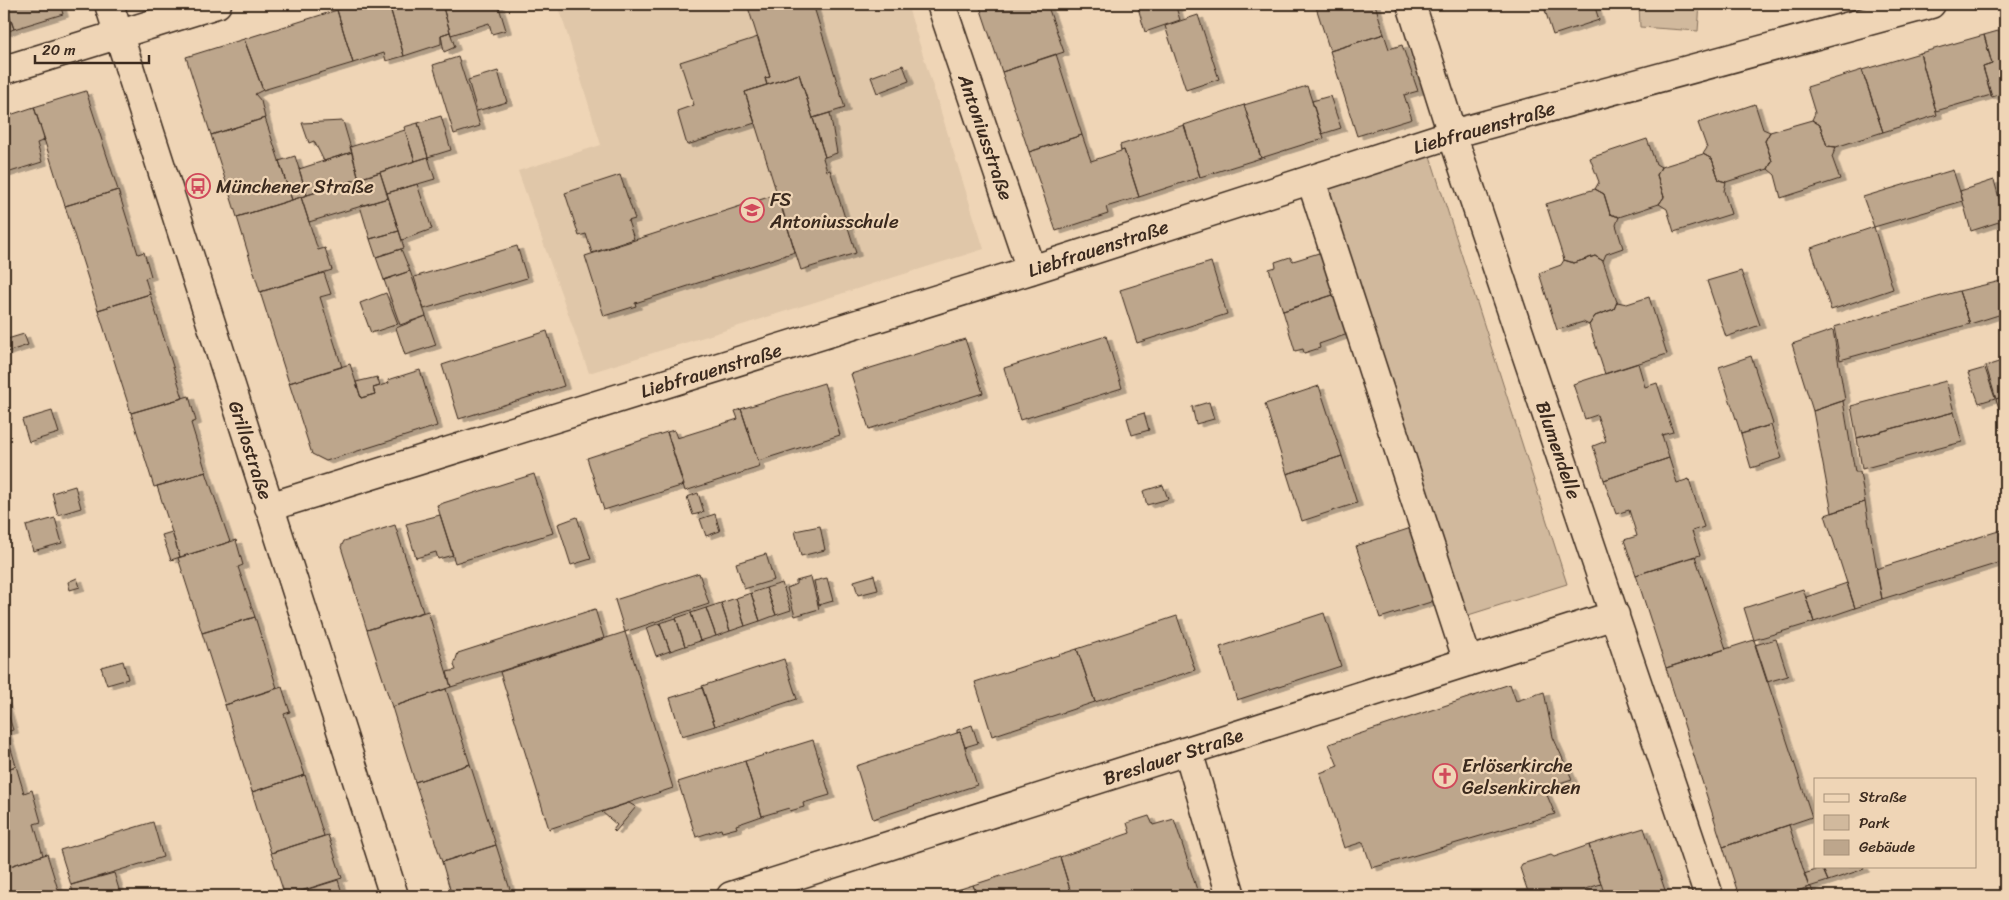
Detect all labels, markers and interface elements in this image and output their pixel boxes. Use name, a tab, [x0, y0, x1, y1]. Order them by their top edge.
scale bar	[35, 32, 149, 64]
text: 20 m	[42, 37, 76, 63]
street label: Antoniusstraße	[948, 69, 1023, 205]
street label: Liebfrauenstraße	[1409, 91, 1559, 164]
place label: Münchener Straße	[216, 170, 374, 203]
bus stop icon: Münchener Straße	[185, 173, 211, 199]
place label: FS Antoniusschule	[769, 183, 899, 238]
school or university icon: FS Antoniusschule	[739, 197, 765, 223]
street label: Liebfrauenstraße	[1023, 210, 1173, 287]
street label: Liebfrauenstraße	[636, 333, 786, 408]
street label: Grillostraße	[219, 396, 282, 504]
street label: Blumendelle	[1526, 397, 1591, 504]
street label: Breslauer Straße	[1099, 718, 1248, 795]
place label: Erlöserkirche Gelsenkirchen	[1462, 749, 1580, 804]
church icon: Erlöserkirche Gelsenkirchen	[1432, 763, 1458, 789]
legend	[1814, 778, 1976, 868]
text: Straße	[1859, 784, 1907, 810]
text: Park	[1859, 810, 1890, 836]
text: Gebäude	[1859, 834, 1915, 860]

